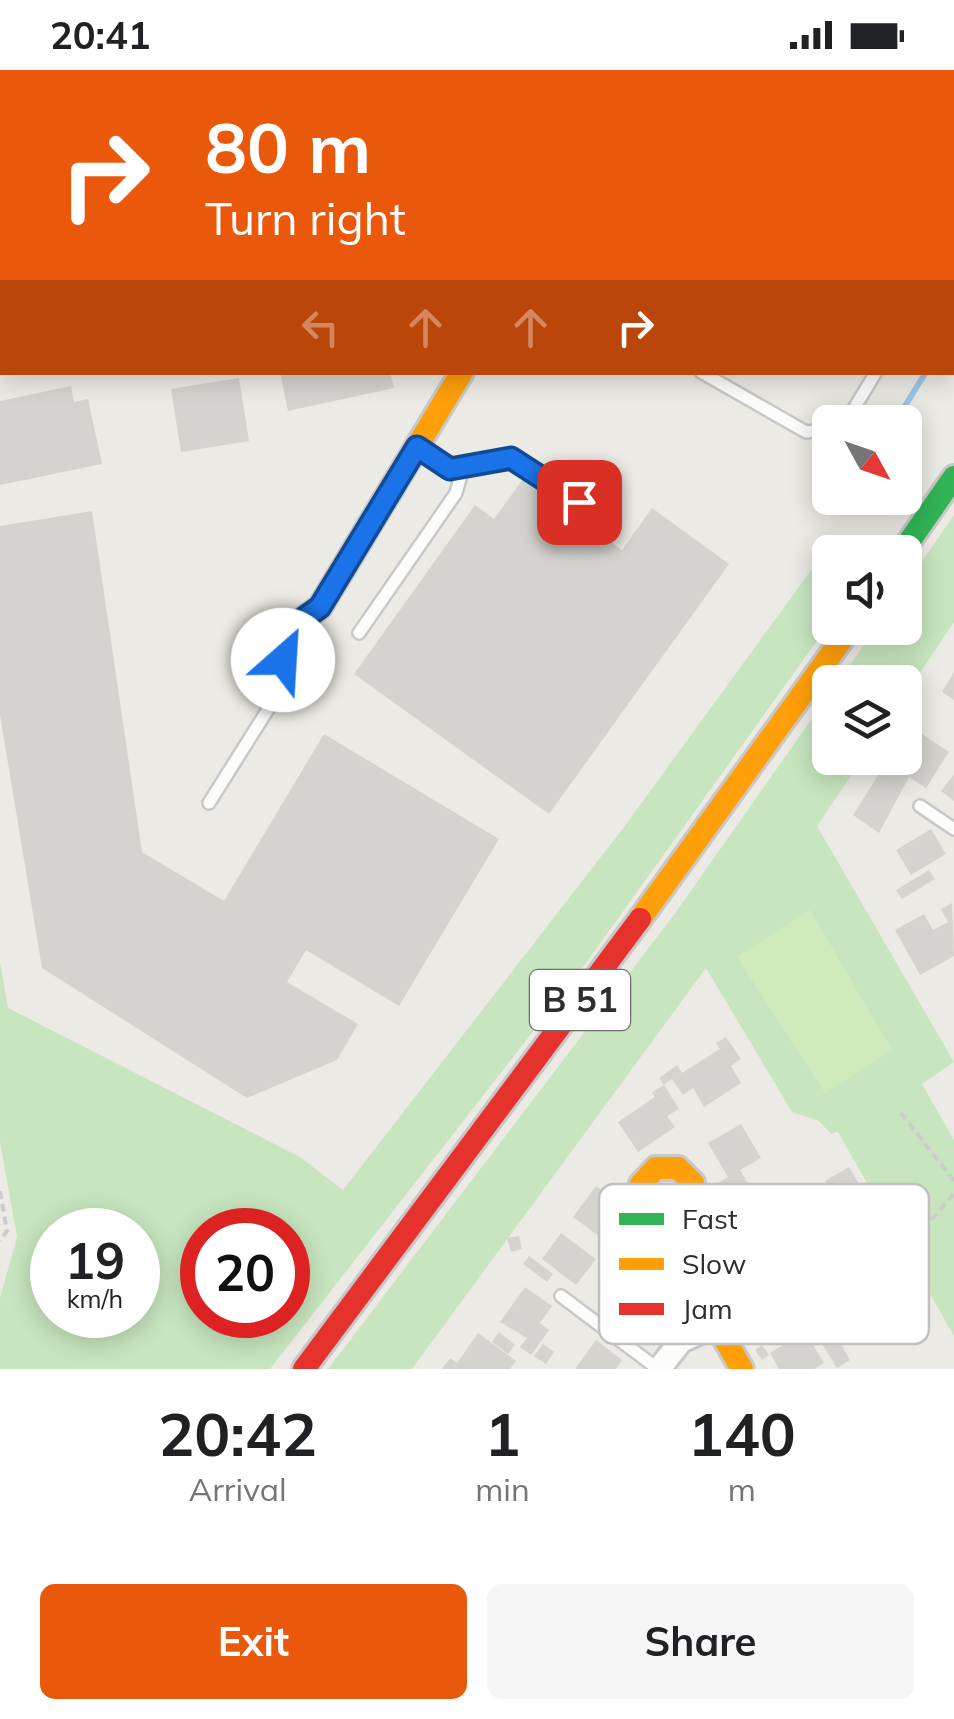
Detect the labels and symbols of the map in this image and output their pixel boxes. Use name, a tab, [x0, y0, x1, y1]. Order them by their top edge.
north arrow	[812, 405, 922, 515]
pin	[537, 460, 622, 545]
position arrow	[231, 608, 335, 712]
road number: B 51	[530, 970, 630, 1030]
legend	[599, 1184, 929, 1344]
text: Fast	[682, 1201, 738, 1236]
speed limit sign: 20	[180, 1208, 310, 1338]
text: Slow	[682, 1246, 746, 1281]
text: Jam	[682, 1291, 733, 1326]

